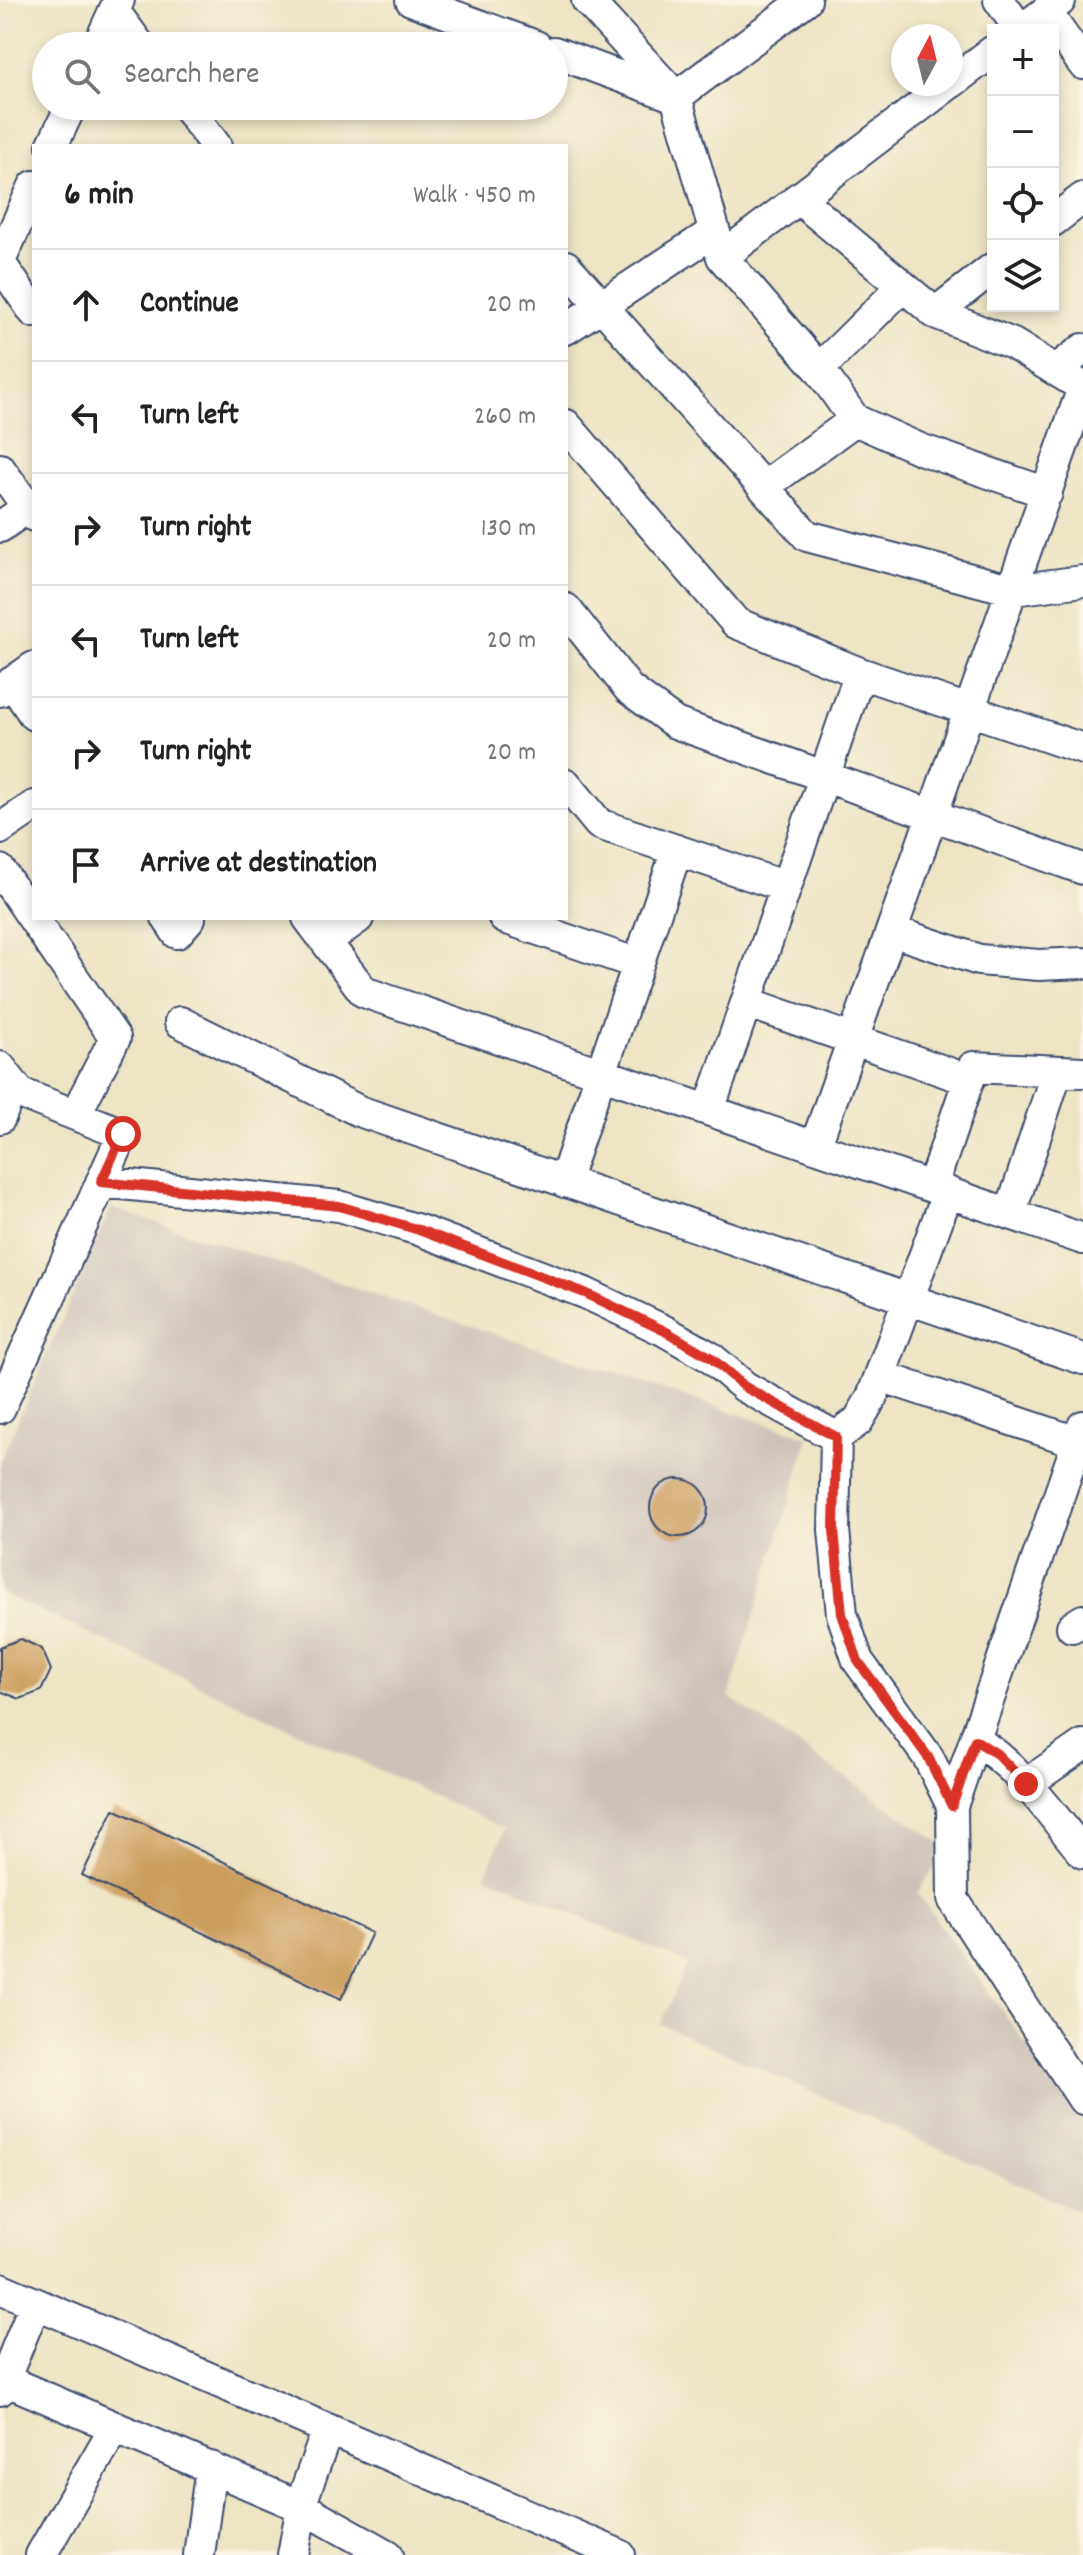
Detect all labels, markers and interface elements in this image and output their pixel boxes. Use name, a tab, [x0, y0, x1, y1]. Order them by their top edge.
north arrow	[891, 24, 963, 96]
map controls	[987, 24, 1059, 312]
button: +	[987, 24, 1059, 96]
search box	[32, 32, 568, 120]
icon: search	[60, 54, 104, 98]
text: Search here	[124, 55, 260, 98]
button: −	[987, 96, 1059, 168]
button: locate	[987, 168, 1059, 240]
text: 6 min	[64, 172, 134, 221]
text: Walk · 450 m	[413, 178, 536, 215]
button: layers	[987, 240, 1059, 312]
icon: ahead	[64, 283, 108, 327]
text: Continue	[140, 284, 239, 327]
text: 20 m	[487, 287, 536, 324]
icon: left	[64, 395, 108, 439]
text: Turn left	[140, 396, 239, 439]
text: 260 m	[474, 399, 536, 436]
icon: right	[64, 507, 108, 551]
text: Turn right	[140, 508, 251, 551]
text: 130 m	[481, 511, 536, 548]
icon: left	[64, 619, 108, 663]
text: Turn left	[140, 620, 239, 663]
text: 20 m	[487, 623, 536, 660]
icon: right	[64, 731, 108, 775]
text: Turn right	[140, 732, 251, 775]
text: 20 m	[487, 735, 536, 772]
icon: arrive	[64, 843, 108, 887]
text: Arrive at destination	[140, 844, 377, 887]
route start	[105, 1116, 141, 1152]
route end	[1008, 1766, 1044, 1802]

